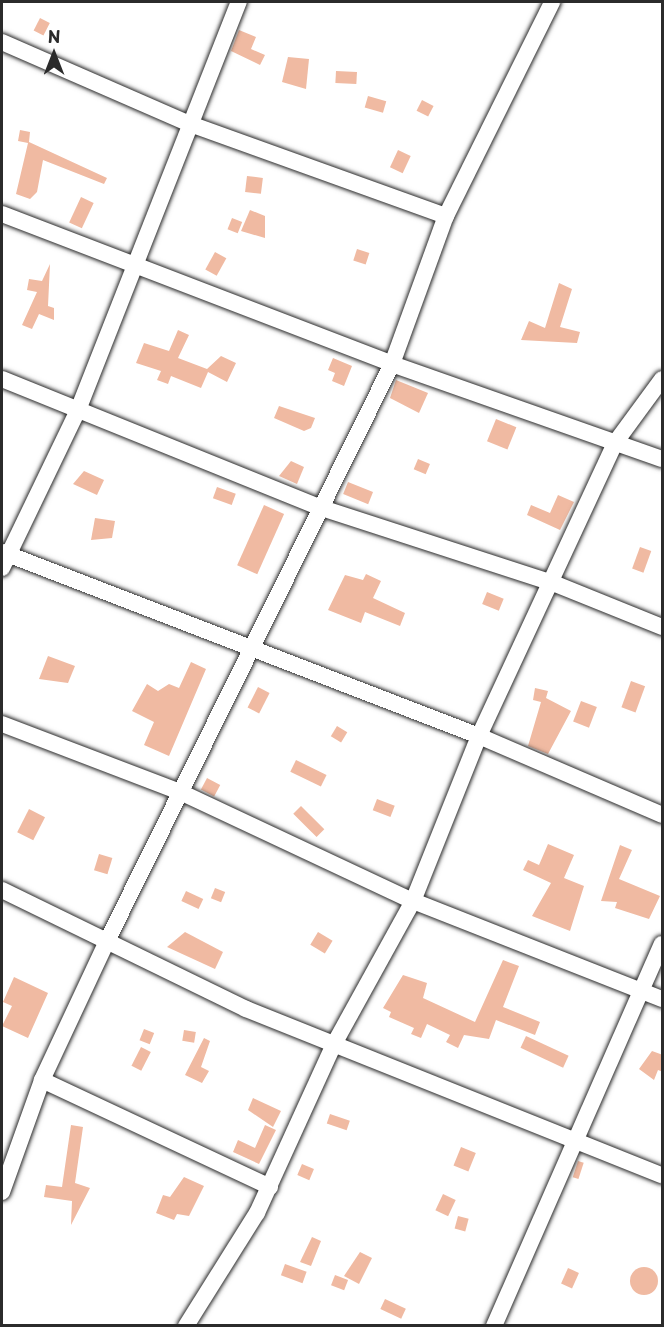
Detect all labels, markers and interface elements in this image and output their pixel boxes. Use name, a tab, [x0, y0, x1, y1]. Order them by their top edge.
north arrow	[24, 24, 84, 84]
text: N	[48, 24, 60, 48]

